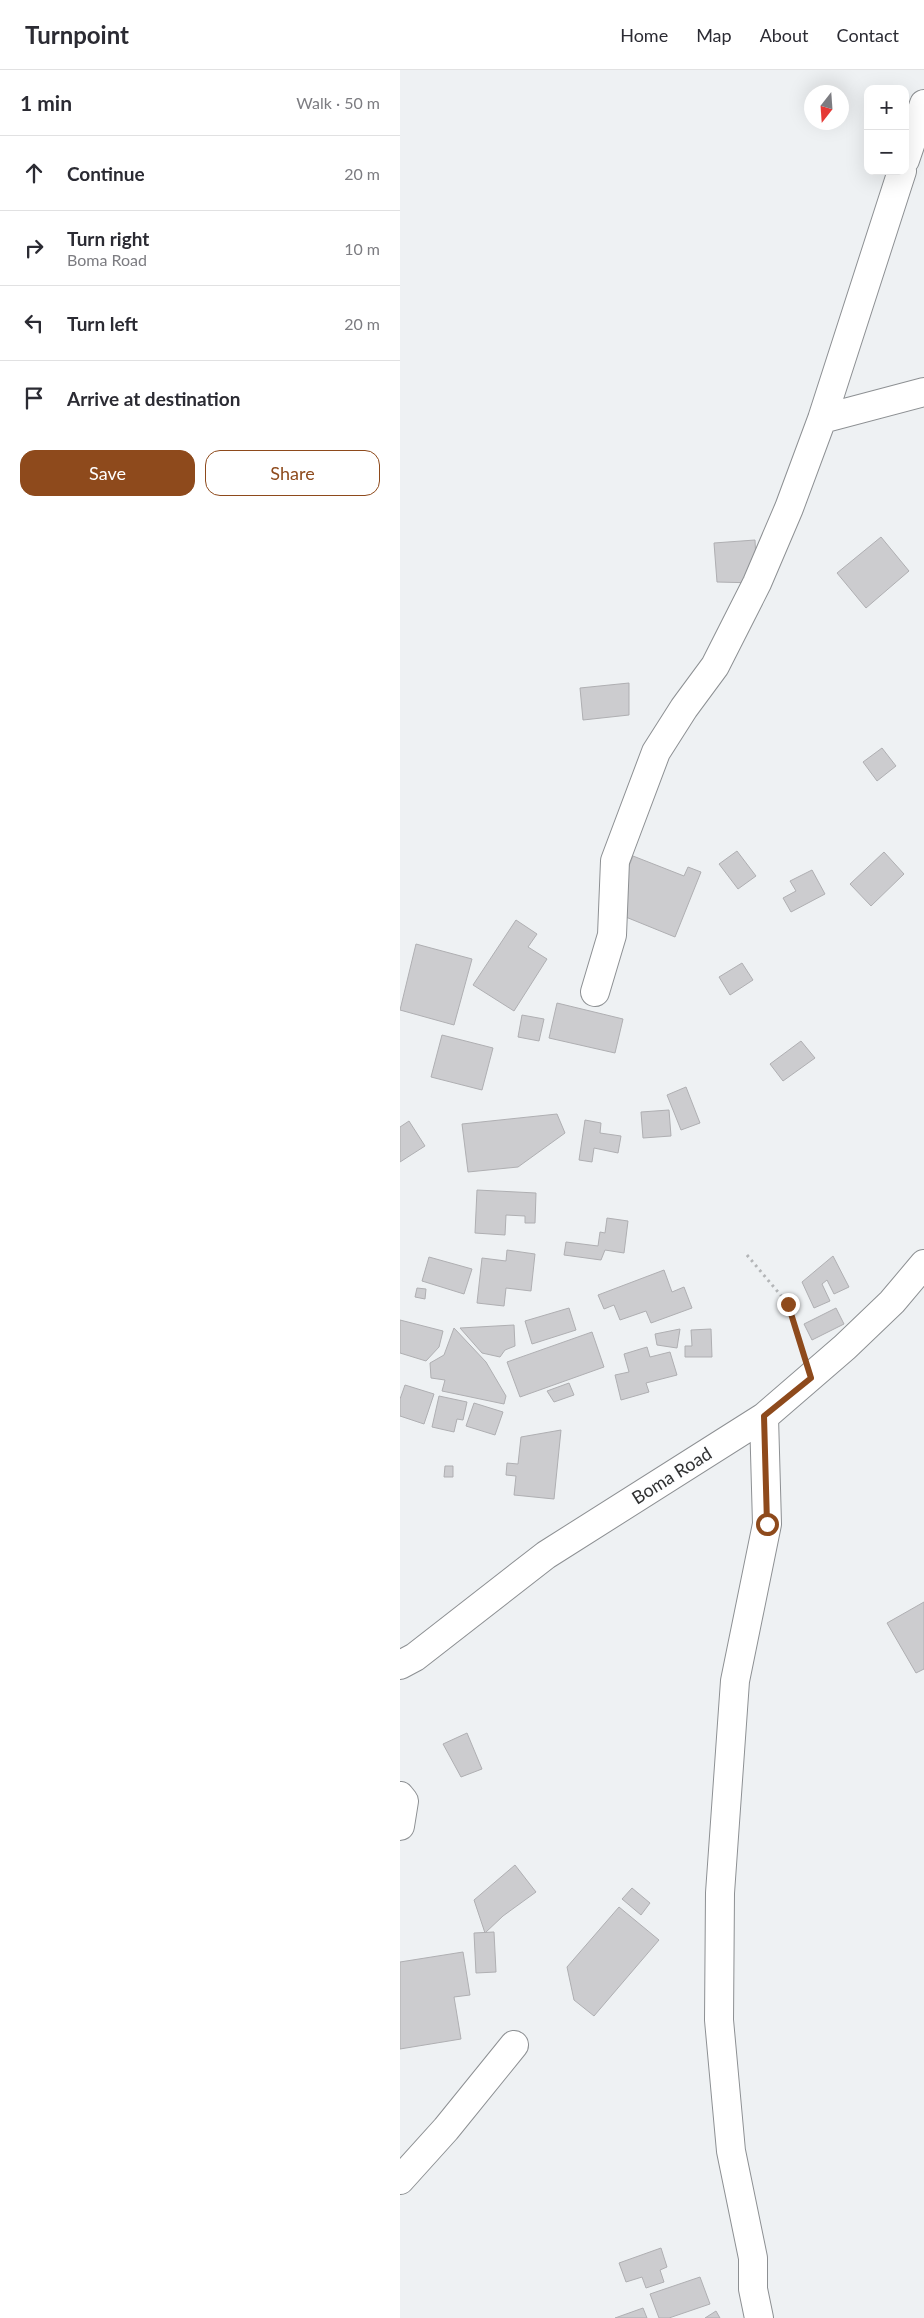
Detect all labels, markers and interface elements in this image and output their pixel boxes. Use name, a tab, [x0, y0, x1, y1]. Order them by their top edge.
text: Turnpoint	[25, 20, 129, 49]
text: Home	[620, 24, 668, 46]
text: Map	[696, 24, 732, 46]
text: About	[760, 24, 809, 46]
text: Contact	[837, 24, 899, 46]
north arrow	[804, 85, 849, 130]
map controls	[864, 85, 909, 175]
button: +	[864, 85, 909, 130]
text: 1 min	[20, 90, 72, 115]
text: Walk · 50 m	[296, 93, 380, 112]
button: −	[864, 130, 909, 175]
icon: ahead	[20, 159, 48, 187]
text: Continue	[67, 162, 145, 185]
text: 20 m	[344, 164, 380, 183]
text: Turn right	[67, 227, 149, 250]
icon: right	[20, 234, 48, 262]
text: 10 m	[344, 239, 380, 258]
text: Boma Road	[67, 250, 147, 269]
icon: left	[20, 309, 48, 337]
text: Turn left	[67, 312, 138, 335]
text: 20 m	[344, 314, 380, 333]
icon: arrive	[20, 384, 48, 412]
text: Arrive at destination	[67, 387, 240, 410]
button: Save	[20, 450, 195, 496]
button: Share	[205, 450, 380, 496]
route end	[777, 1293, 800, 1316]
street label: Boma Road	[627, 1442, 715, 1508]
route start	[756, 1513, 779, 1536]

